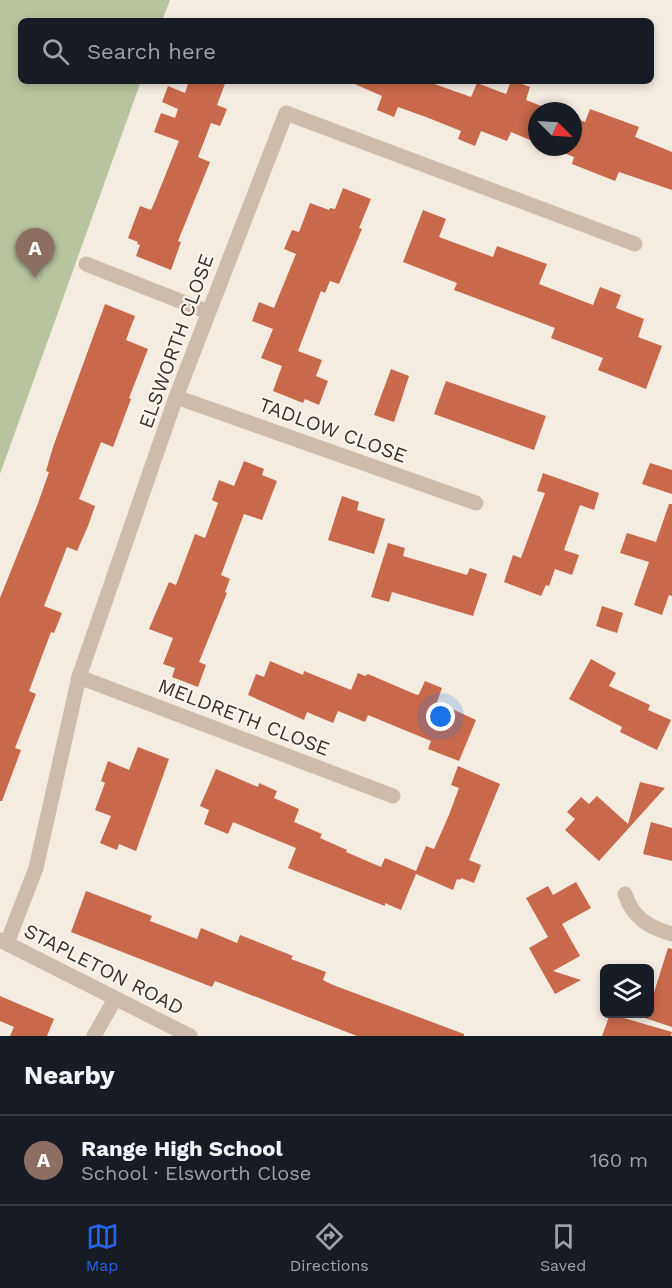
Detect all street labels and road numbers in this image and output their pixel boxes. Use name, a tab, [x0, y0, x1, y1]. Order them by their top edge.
street label: ELSWORTH CLOSE	[133, 251, 219, 431]
street label: TADLOW CLOSE	[256, 392, 410, 468]
street label: MELDRETH CLOSE	[155, 673, 333, 761]
street label: STAPLETON ROAD	[20, 918, 188, 1020]

